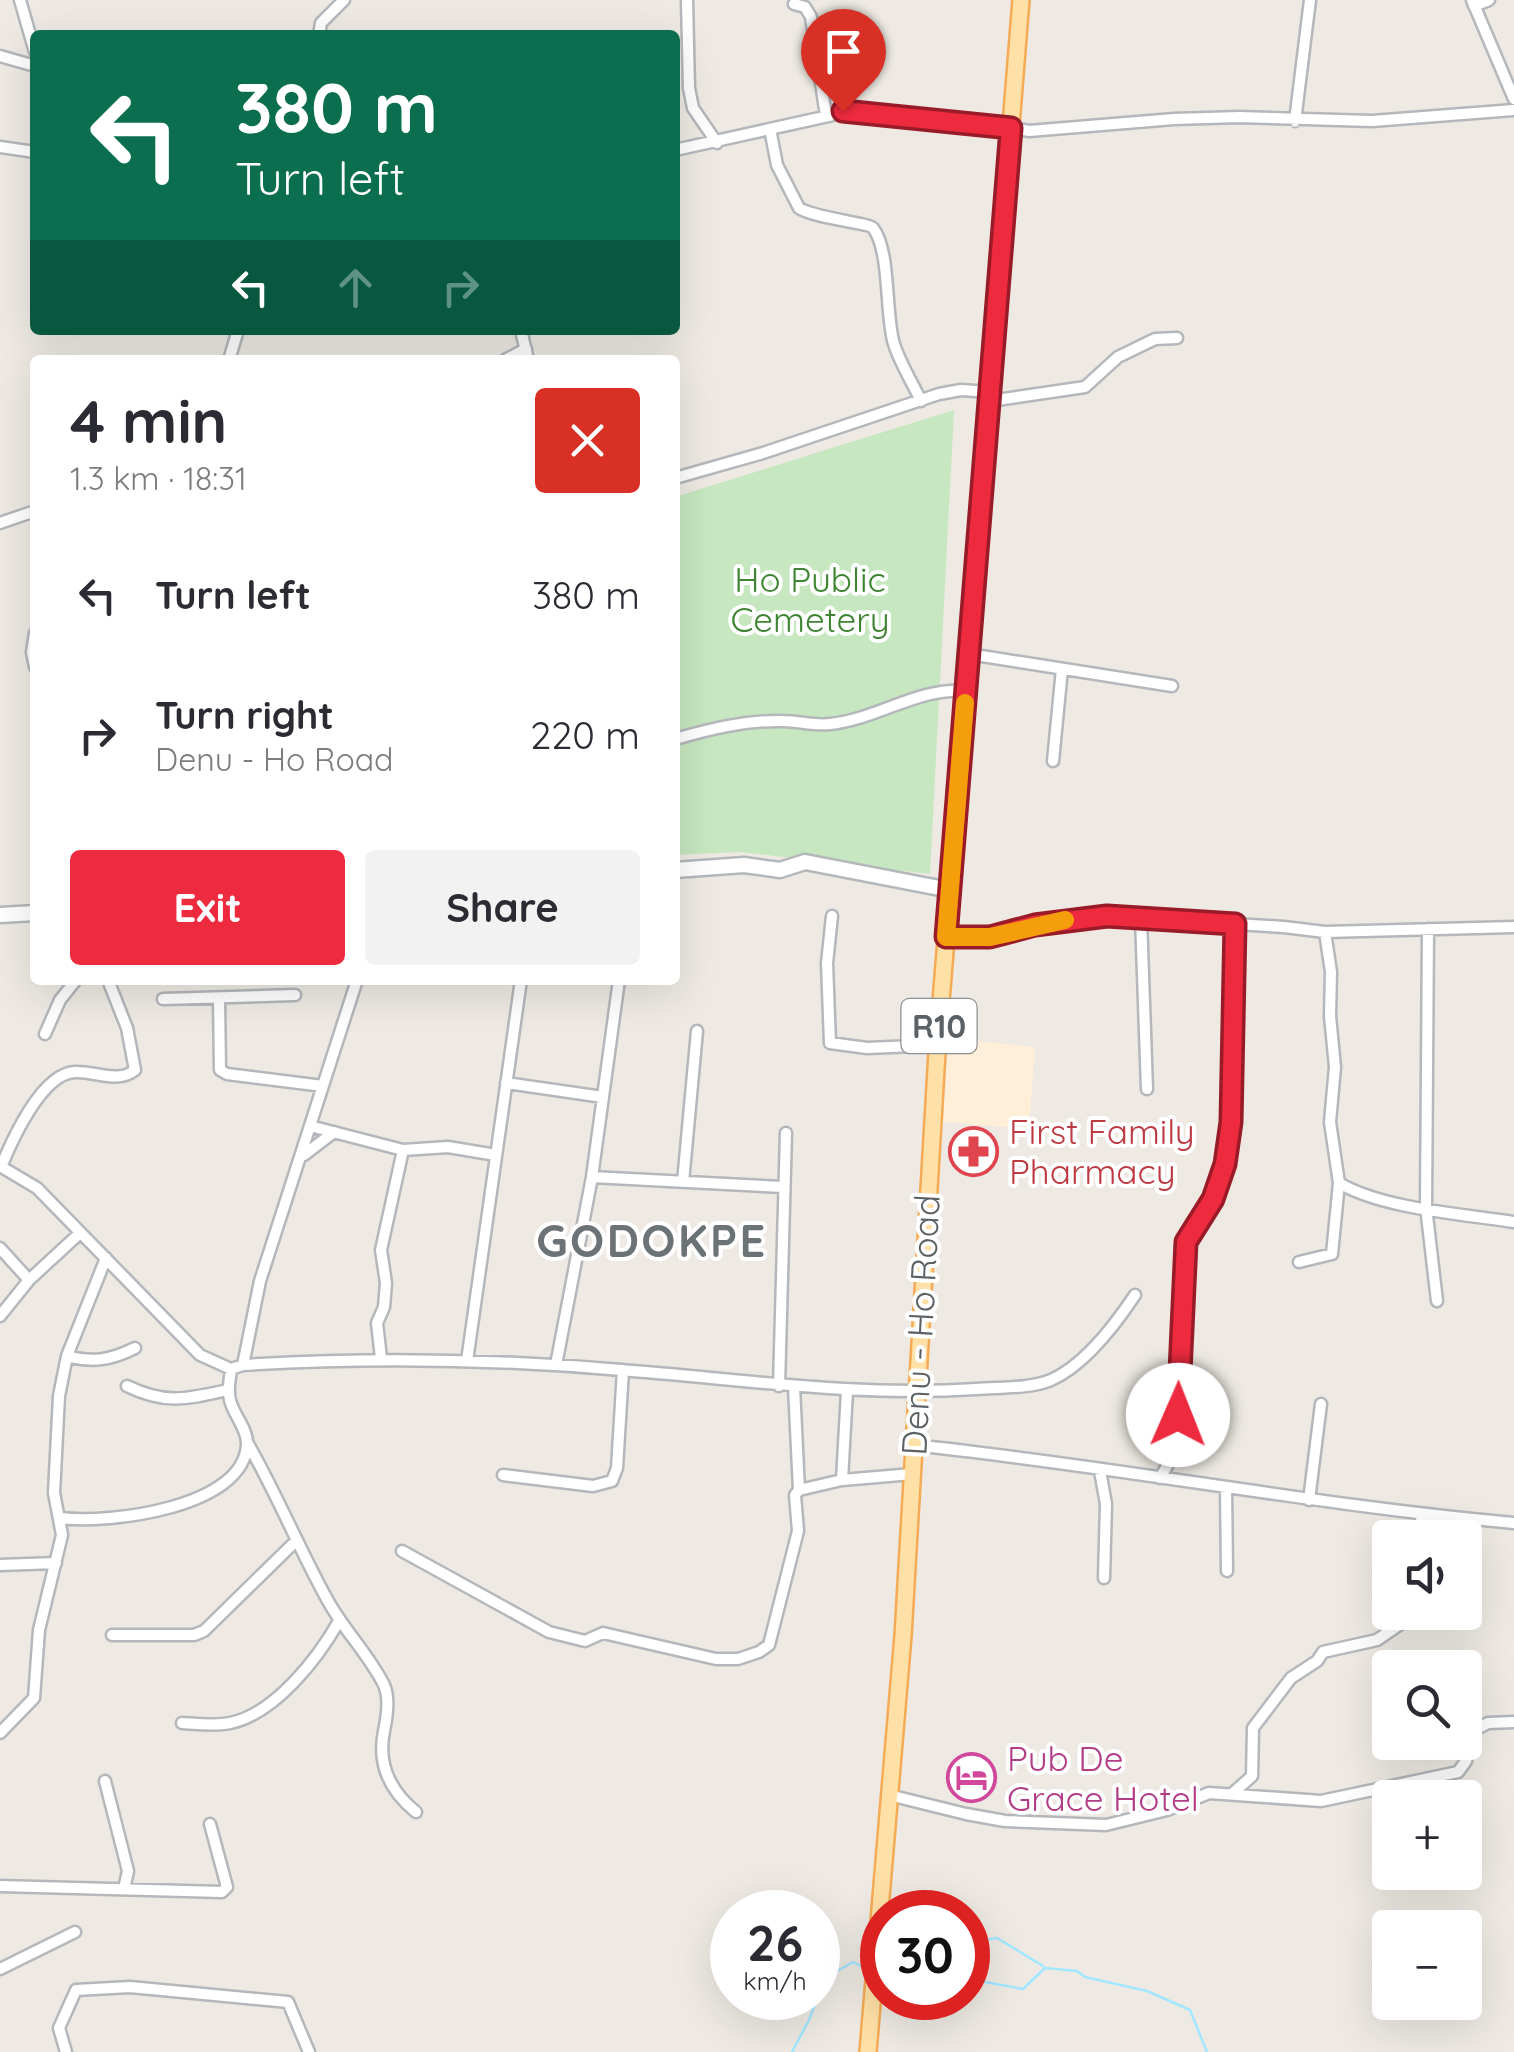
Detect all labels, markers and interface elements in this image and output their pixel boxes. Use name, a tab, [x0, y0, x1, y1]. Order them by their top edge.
pin	[801, 9, 886, 112]
icon: arrive	[816, 24, 871, 79]
text: 380 m	[235, 63, 438, 151]
icon: left	[70, 70, 200, 200]
text: Turn left	[235, 150, 405, 206]
icon: left	[223, 260, 278, 315]
icon: ahead	[328, 260, 383, 315]
icon: right	[433, 260, 488, 315]
text: 4 min	[70, 383, 227, 458]
button: close	[535, 388, 640, 493]
text: 1.3 km · 18:31	[70, 458, 247, 498]
park label: Ho Public Cemetery	[730, 557, 890, 641]
icon: left	[70, 568, 125, 623]
text: Turn left	[155, 571, 311, 619]
text: 380 m	[532, 571, 640, 619]
text: Turn right	[155, 691, 334, 739]
icon: right	[70, 708, 125, 763]
text: 220 m	[530, 711, 640, 759]
text: Denu - Ho Road	[155, 739, 394, 779]
button: Exit	[70, 850, 345, 965]
button: Share	[365, 850, 640, 965]
road number: R10	[902, 999, 976, 1053]
place label: First Family Pharmacy	[1009, 1109, 1195, 1193]
pharmacy icon: First Family Pharmacy	[948, 1125, 1000, 1177]
street label: Denu - Ho Road	[891, 1194, 949, 1456]
district label: GODOKPE	[536, 1212, 768, 1268]
position arrow	[1126, 1363, 1230, 1467]
map controls	[1372, 1520, 1482, 2020]
button: sound	[1372, 1520, 1482, 1630]
button: search	[1372, 1650, 1482, 1760]
place label: Pub De Grace Hotel	[1007, 1736, 1199, 1820]
hotel icon: Pub De Grace Hotel	[946, 1752, 998, 1804]
button: +	[1372, 1780, 1482, 1890]
speed limit sign: 30	[860, 1890, 990, 2020]
button: −	[1372, 1910, 1482, 2020]
text: 26	[747, 1911, 803, 1974]
text: km/h	[743, 1965, 807, 1996]

